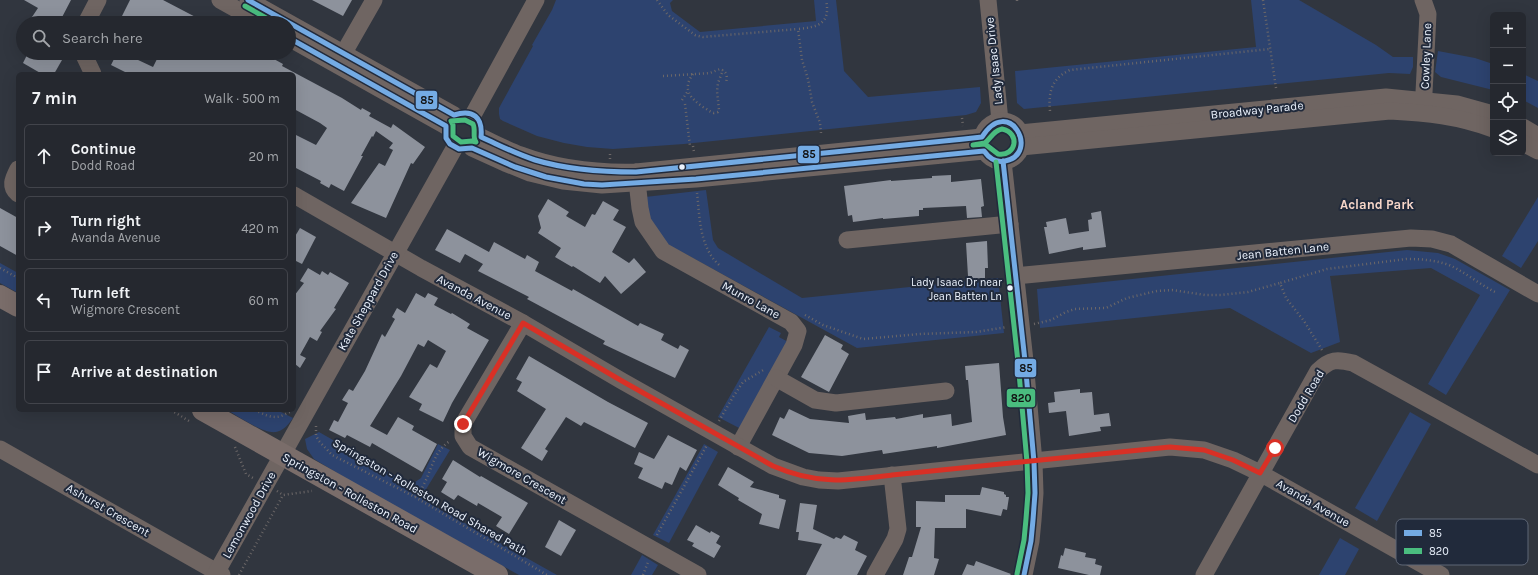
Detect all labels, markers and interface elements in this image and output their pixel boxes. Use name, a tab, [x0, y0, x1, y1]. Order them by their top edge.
map controls	[1490, 12, 1526, 156]
button: +	[1490, 12, 1526, 48]
search box	[16, 16, 296, 60]
street label: Lady Isaac Drive	[982, 17, 1006, 105]
street label: Cowley Lane	[1418, 23, 1434, 89]
icon: search	[30, 27, 52, 49]
text: Search here	[62, 29, 143, 47]
button: −	[1490, 48, 1526, 84]
button: locate	[1490, 84, 1526, 120]
text: 7 min	[32, 88, 77, 108]
line badge: 85	[415, 90, 438, 110]
text: Walk · 500 m	[204, 91, 280, 106]
text: 85	[420, 94, 434, 107]
street label: Broadway Parade	[1210, 98, 1304, 122]
button: layers	[1490, 120, 1526, 156]
text: Continue	[71, 140, 136, 158]
icon: ahead	[33, 145, 55, 167]
line badge: 85	[797, 145, 820, 164]
text: 85	[802, 148, 816, 161]
text: 20 m	[249, 149, 279, 164]
text: Dodd Road	[71, 158, 135, 173]
unlabelled marker	[677, 162, 687, 172]
district label: Acland Park	[1340, 197, 1414, 212]
text: Turn right	[71, 212, 141, 230]
icon: right	[33, 217, 55, 239]
text: 420 m	[241, 221, 279, 236]
text: Avanda Avenue	[71, 230, 160, 245]
street label: Jean Batten Lane	[1236, 239, 1330, 263]
street label: Kate Sheppard Drive	[335, 249, 401, 353]
street label: Avanda Avenue	[434, 271, 514, 323]
place label: Lady Isaac Dr near Jean Batten Ln	[911, 276, 1002, 303]
street label: Munro Lane	[720, 278, 782, 322]
marker: Lady Isaac Dr near Jean Batten Ln	[1005, 283, 1015, 293]
text: Turn left	[71, 284, 130, 302]
icon: left	[33, 289, 55, 311]
text: 60 m	[249, 293, 279, 308]
text: Wigmore Crescent	[71, 302, 180, 317]
line badge: 85	[1014, 358, 1037, 378]
icon: arrive	[33, 361, 55, 383]
text: 85	[1019, 362, 1033, 375]
text: Arrive at destination	[71, 363, 218, 381]
street label: Dodd Road	[1285, 367, 1327, 425]
line badge: 820	[1006, 388, 1036, 408]
text: 820	[1011, 392, 1031, 405]
route end	[454, 415, 472, 433]
street label: Springston - Rolleston Road Shared Path	[330, 435, 530, 559]
route start	[1266, 439, 1284, 457]
street label: Wigmore Crescent	[475, 445, 569, 507]
street label: Springston - Rolleston Road	[280, 450, 420, 536]
street label: Lemonwood Drive	[219, 469, 279, 561]
street label: Avanda Avenue	[1274, 476, 1352, 530]
street label: Ashurst Crescent	[64, 480, 153, 540]
legend	[1396, 519, 1528, 565]
text: 85	[1429, 527, 1442, 540]
text: 820	[1429, 545, 1449, 558]

